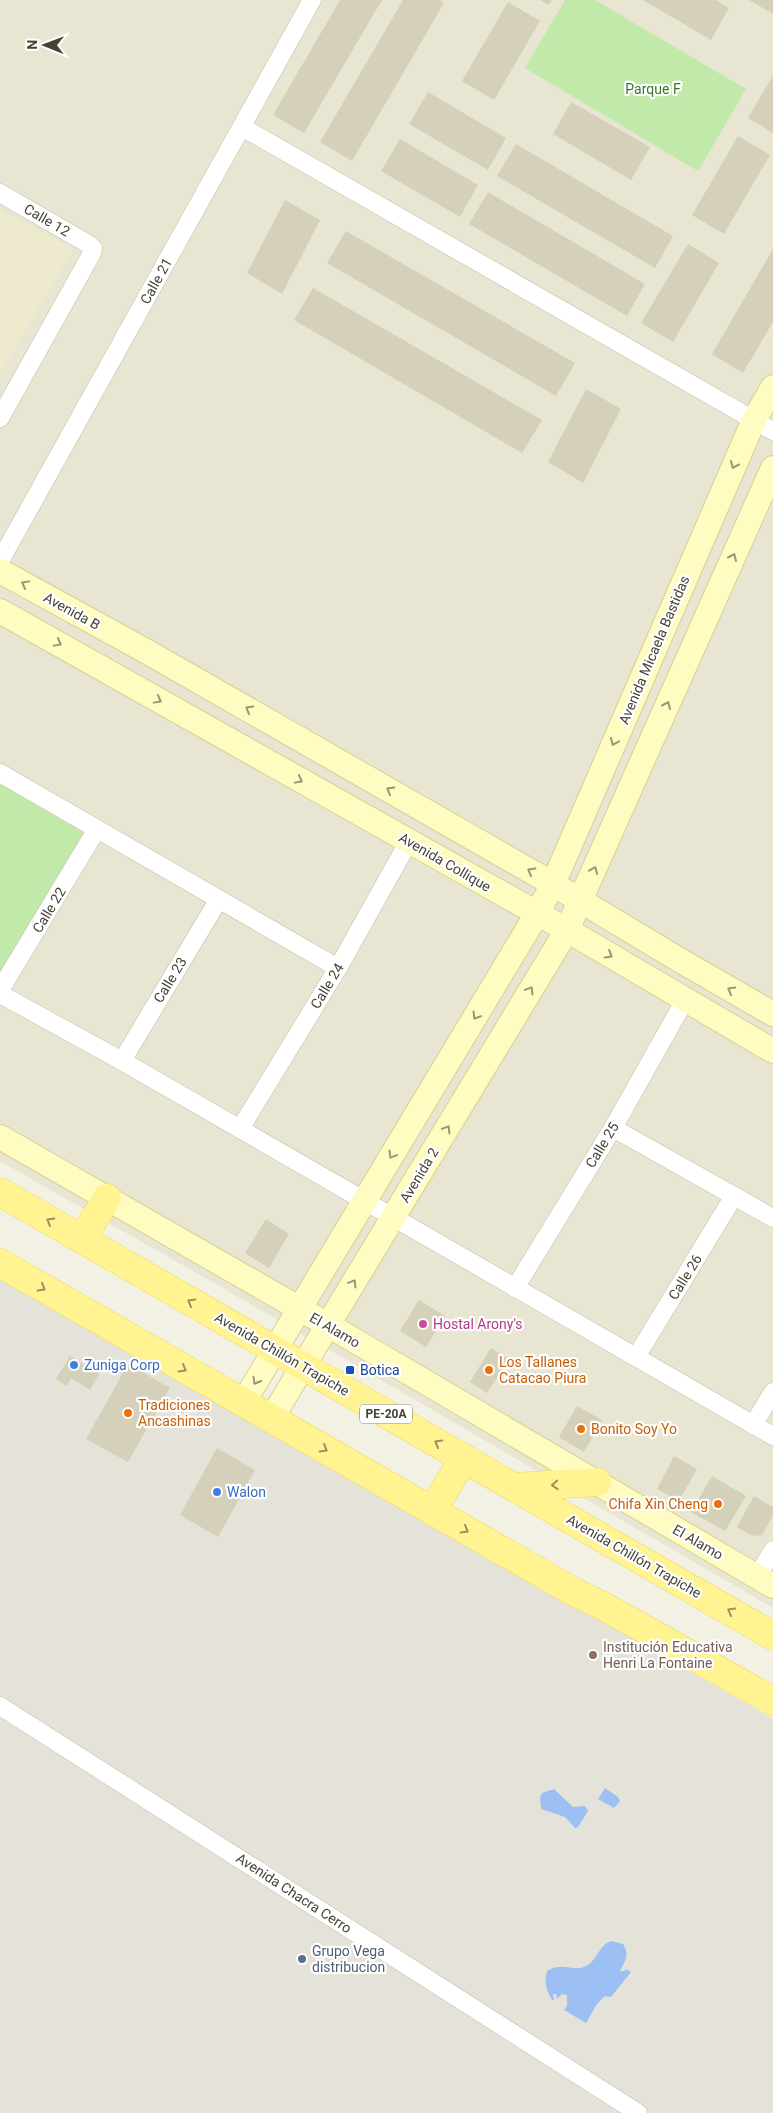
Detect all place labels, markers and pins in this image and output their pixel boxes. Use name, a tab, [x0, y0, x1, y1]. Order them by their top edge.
place label: Hostal Arony's	[433, 1316, 523, 1332]
marker: Hostal Arony's	[417, 1318, 429, 1330]
place label: Los Tallanes Catacao Piura	[499, 1354, 586, 1386]
place label: Zuniga Corp	[84, 1357, 160, 1373]
marker: Zuniga Corp	[68, 1359, 80, 1371]
place label: Botica	[360, 1362, 400, 1378]
marker: Botica	[344, 1364, 356, 1376]
marker: Los Tallanes Catacao Piura	[483, 1364, 495, 1376]
place label: Tradiciones Ancashinas	[138, 1397, 211, 1429]
marker: Tradiciones Ancashinas	[122, 1407, 134, 1419]
place label: Bonito Soy Yo	[591, 1421, 677, 1437]
marker: Bonito Soy Yo	[575, 1423, 587, 1435]
place label: Walon	[227, 1484, 266, 1500]
marker: Walon	[211, 1486, 223, 1498]
place label: Chifa Xin Cheng	[609, 1496, 708, 1512]
marker: Chifa Xin Cheng	[712, 1498, 724, 1510]
place label: Institución Educativa Henri La Fontaine	[603, 1639, 733, 1671]
marker: Institución Educativa Henri La Fontaine	[587, 1649, 599, 1661]
place label: Grupo Vega distribucion	[312, 1943, 385, 1975]
marker: Grupo Vega distribucion	[296, 1953, 308, 1965]

